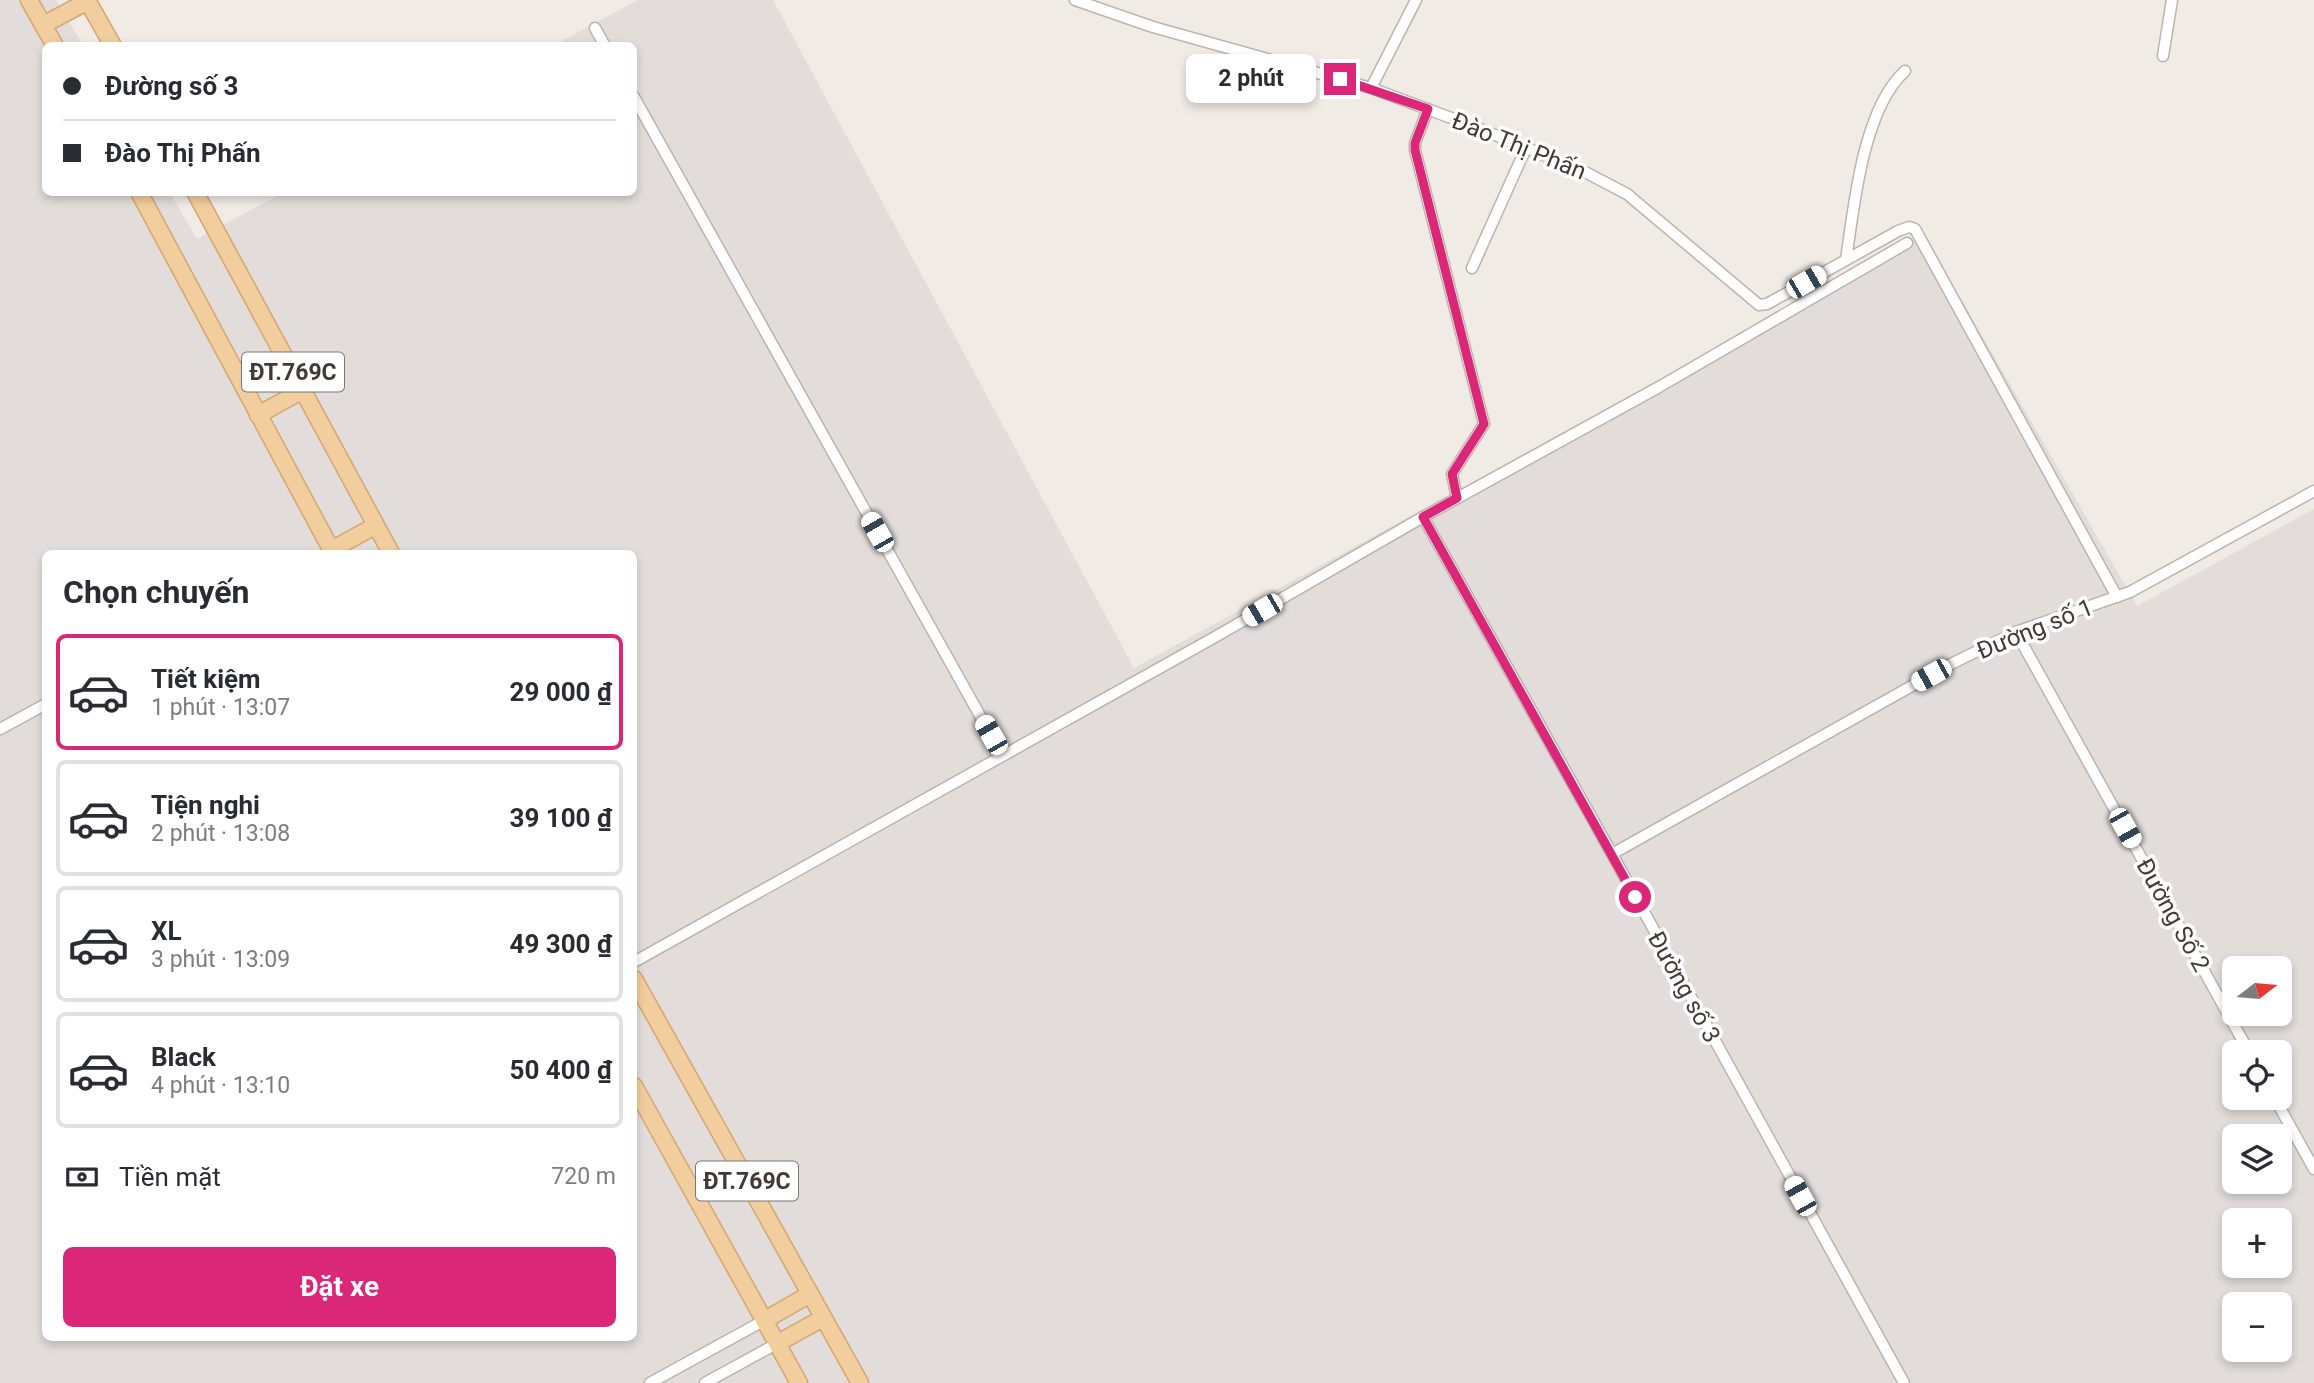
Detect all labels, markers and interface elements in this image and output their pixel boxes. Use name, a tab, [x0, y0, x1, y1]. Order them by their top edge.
callout: 2 phút	[1186, 55, 1316, 104]
route end	[1324, 63, 1356, 95]
text: 2 phút	[1218, 65, 1284, 92]
text: Đường số 3	[105, 71, 238, 101]
street label: Đào Thị Phấn	[1448, 106, 1590, 186]
text: Đào Thị Phấn	[105, 138, 260, 168]
car	[1783, 262, 1830, 302]
road number: ĐT.769C	[242, 352, 344, 392]
car	[858, 509, 897, 555]
text: Chọn chuyến	[63, 573, 249, 611]
car	[1239, 590, 1286, 630]
street label: Đường số 1	[1973, 593, 2097, 665]
car	[1908, 656, 1955, 694]
icon: car	[67, 661, 130, 724]
text: Tiết kiệm	[151, 664, 261, 694]
text: 29 000 ₫	[509, 677, 612, 707]
text: 1 phút · 13:07	[151, 694, 290, 721]
car	[972, 712, 1011, 758]
icon: car	[67, 787, 130, 850]
text: Tiện nghi	[151, 790, 260, 820]
text: 39 100 ₫	[509, 803, 612, 833]
car	[2106, 805, 2145, 851]
text: 2 phút · 13:08	[151, 820, 290, 847]
street label: Đường Số 2	[2131, 854, 2215, 976]
route start	[1619, 881, 1651, 913]
icon: car	[67, 913, 130, 976]
text: XL	[151, 916, 182, 946]
street label: Đường số 3	[1642, 926, 1726, 1048]
text: 49 300 ₫	[509, 929, 612, 959]
text: 3 phút · 13:09	[151, 946, 290, 973]
north arrow	[2222, 956, 2292, 1026]
map controls	[2222, 956, 2292, 1362]
icon: car	[67, 1039, 130, 1102]
button: locate	[2222, 1040, 2292, 1110]
text: Black	[151, 1042, 216, 1072]
text: 50 400 ₫	[509, 1055, 612, 1085]
text: 4 phút · 13:10	[151, 1072, 290, 1099]
button: layers	[2222, 1124, 2292, 1194]
icon: cash	[63, 1158, 101, 1196]
text: Tiền mặt	[119, 1162, 221, 1192]
road number: ĐT.769C	[696, 1162, 798, 1200]
text: 720 m	[551, 1163, 616, 1190]
car	[1781, 1173, 1820, 1219]
button: +	[2222, 1208, 2292, 1278]
button: Đặt xe	[63, 1247, 616, 1327]
button: −	[2222, 1292, 2292, 1362]

